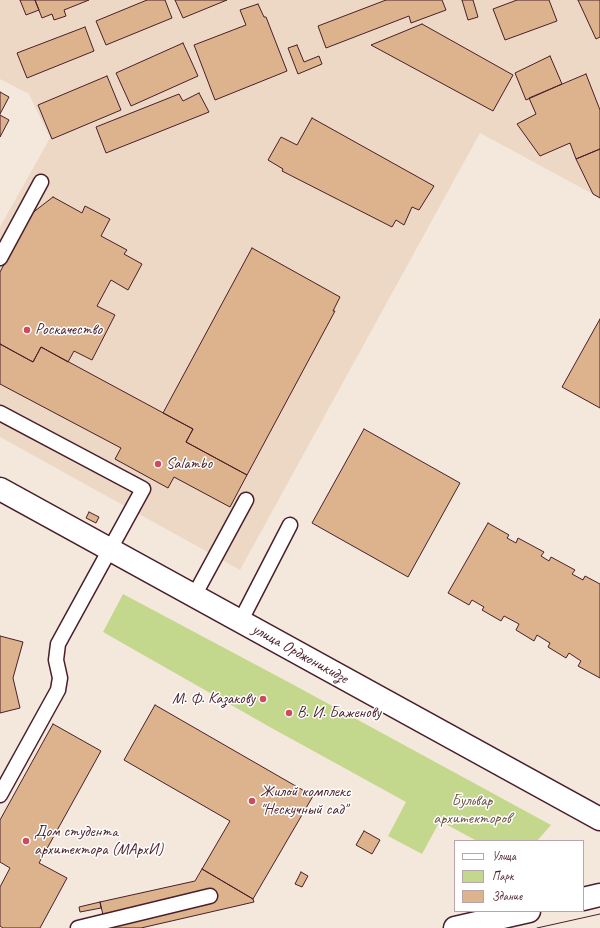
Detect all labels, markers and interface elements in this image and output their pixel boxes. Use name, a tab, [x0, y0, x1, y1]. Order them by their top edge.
place label: Роскачество	[35, 320, 102, 340]
marker: Роскачество	[22, 325, 32, 335]
place label: Salambo	[166, 454, 212, 474]
marker: Salambo	[153, 459, 163, 469]
street label: улица Орджоникидзе	[249, 620, 351, 688]
place label: М. Ф. Казакову	[172, 689, 255, 709]
marker: М. Ф. Казакову	[258, 694, 268, 704]
place label: В. И. Баженову	[297, 703, 381, 723]
marker: В. И. Баженову	[284, 708, 294, 718]
place label: Жилой комплекс "Нескучный сад"	[260, 782, 351, 820]
park label: Бульвар архитекторов	[433, 791, 511, 829]
marker: Жилой комплекс "Нескучный сад"	[247, 796, 257, 806]
place label: Дом студента архитектора (МАрхИ)	[34, 822, 163, 860]
marker: Дом студента архитектора (МАрхИ)	[21, 836, 31, 846]
legend	[454, 840, 584, 912]
text: Улица	[492, 848, 516, 864]
text: Парк	[492, 868, 513, 884]
text: Здание	[492, 888, 522, 904]

